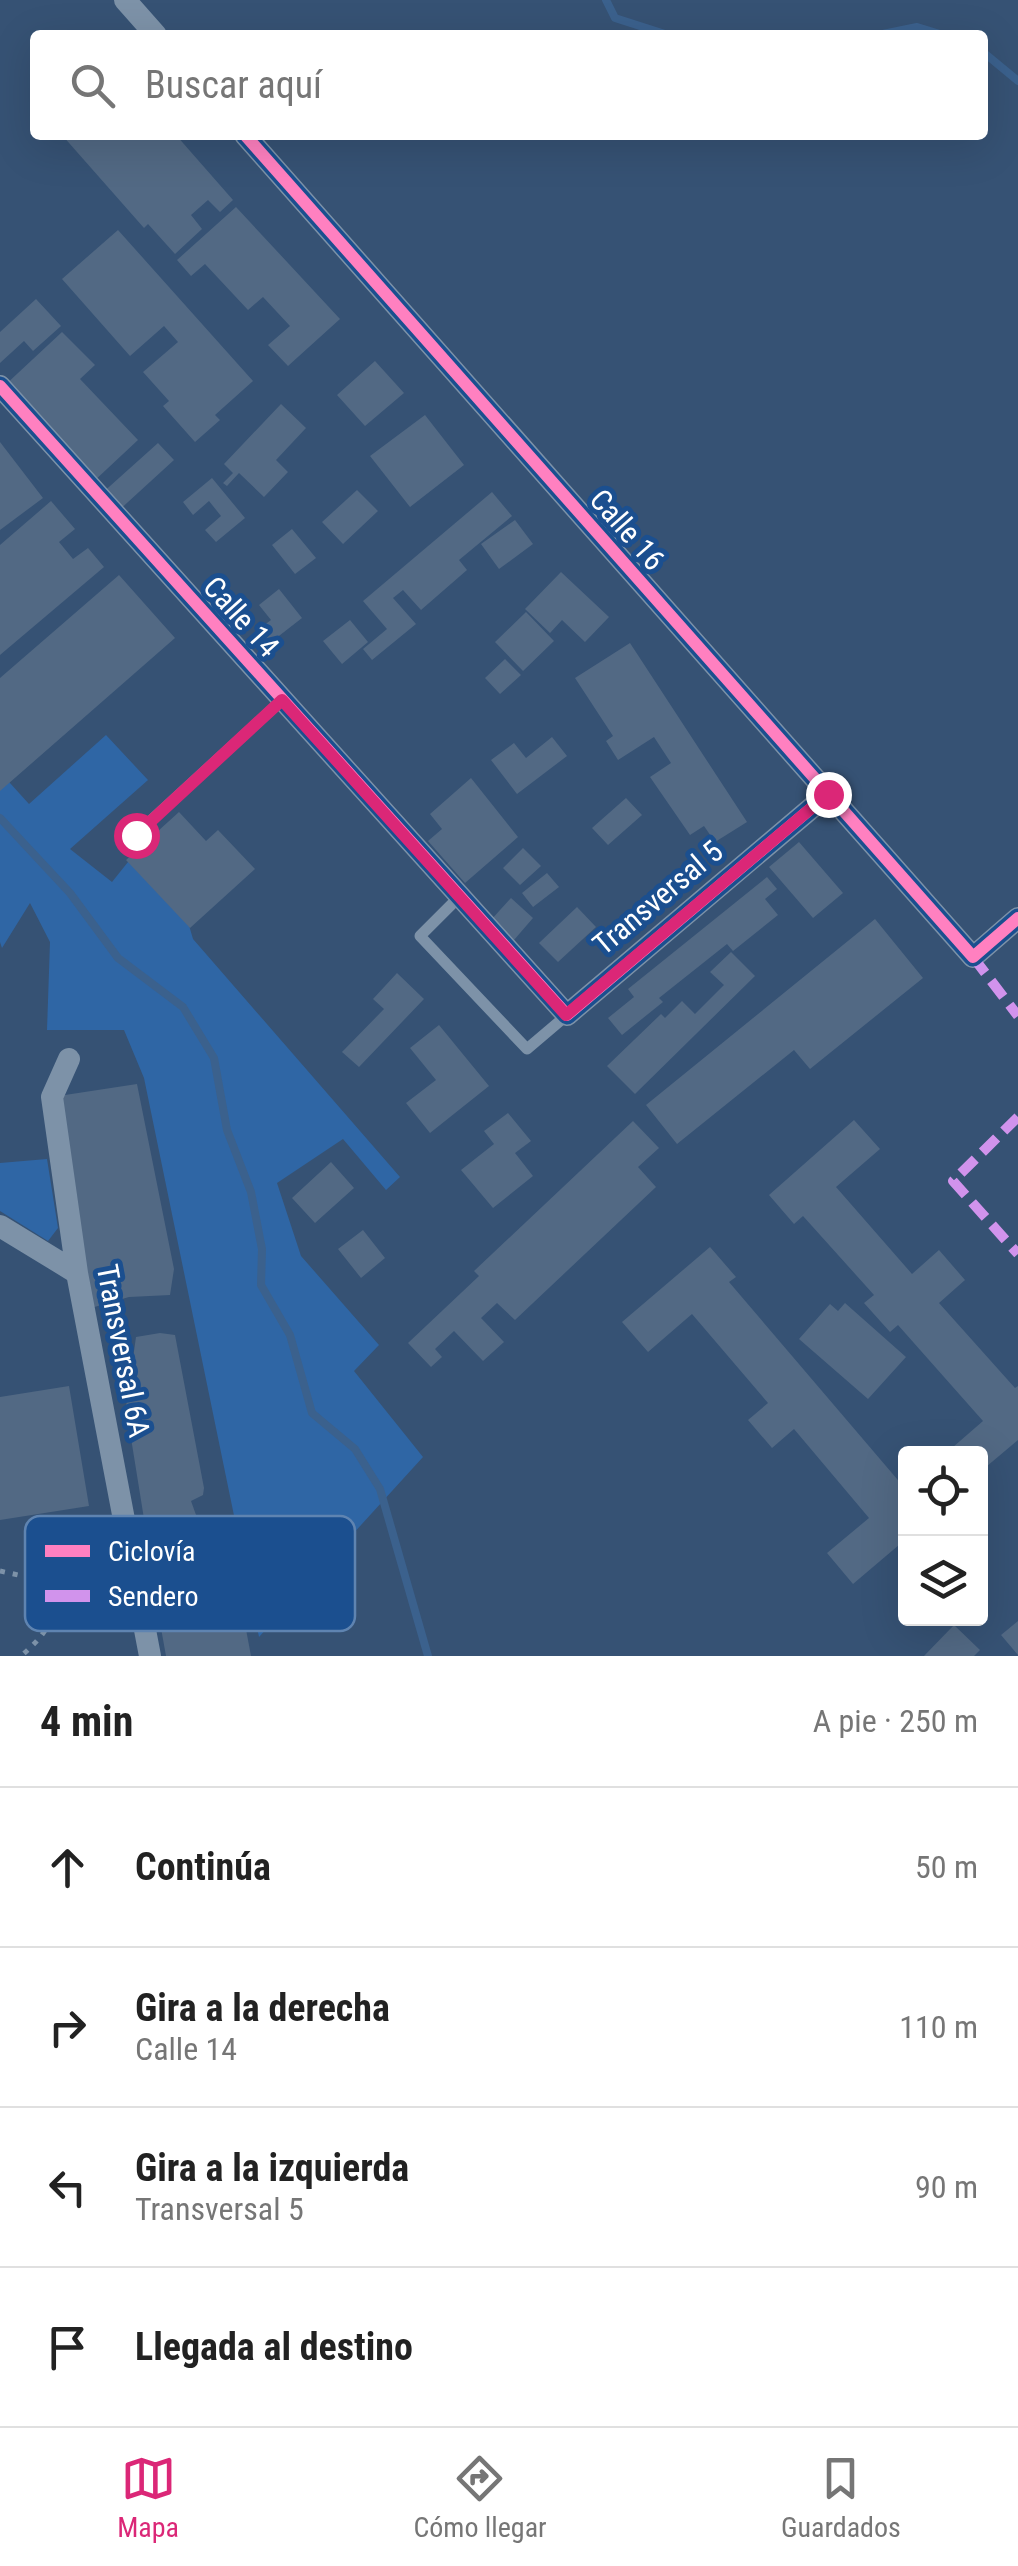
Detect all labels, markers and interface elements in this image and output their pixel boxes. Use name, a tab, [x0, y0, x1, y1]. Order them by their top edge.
search box	[30, 30, 988, 140]
icon: search	[65, 58, 120, 113]
text: Buscar aquí	[145, 63, 322, 107]
street label: Calle 16	[583, 482, 672, 577]
street label: Calle 14	[196, 569, 286, 664]
route end	[806, 772, 852, 818]
route start	[114, 813, 160, 859]
street label: Transversal 5	[586, 833, 729, 962]
street label: Transversal 6A	[90, 1261, 157, 1440]
map controls	[898, 1446, 988, 1626]
button: locate	[898, 1446, 988, 1536]
legend	[25, 1516, 355, 1631]
text: Ciclovía	[108, 1535, 196, 1568]
button: layers	[898, 1536, 988, 1626]
text: Sendero	[108, 1580, 199, 1613]
text: 4 min	[40, 1697, 133, 1746]
text: A pie · 250 m	[813, 1702, 978, 1740]
icon: ahead	[40, 1840, 95, 1895]
text: Continúa	[135, 1845, 271, 1889]
text: 50 m	[915, 1848, 978, 1886]
text: Gira a la derecha	[135, 1986, 390, 2030]
icon: right	[40, 2000, 95, 2055]
text: 110 m	[899, 2008, 978, 2046]
text: Calle 14	[135, 2030, 237, 2068]
text: Gira a la izquierda	[135, 2146, 409, 2190]
icon: left	[40, 2160, 95, 2215]
text: 90 m	[915, 2168, 978, 2206]
text: Transversal 5	[135, 2190, 304, 2228]
icon: arrive	[40, 2320, 95, 2375]
text: Llegada al destino	[135, 2325, 413, 2369]
tab: Mapa	[117, 2451, 179, 2544]
tab: Cómo llegar	[413, 2451, 547, 2544]
tab: Guardados	[781, 2451, 901, 2544]

